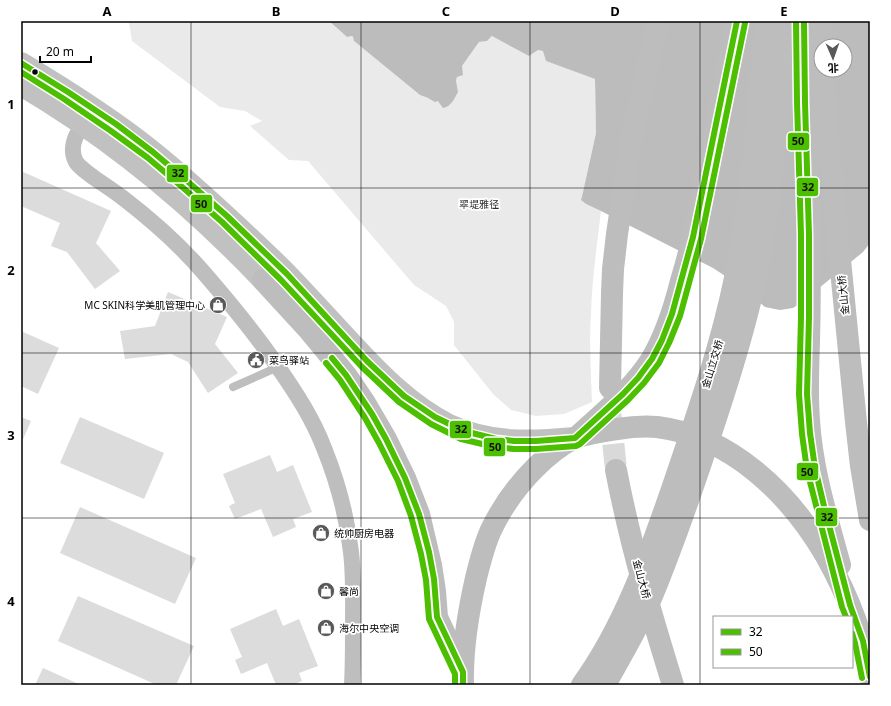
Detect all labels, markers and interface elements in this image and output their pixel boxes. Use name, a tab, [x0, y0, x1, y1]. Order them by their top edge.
text: A	[103, 2, 112, 20]
text: B	[272, 2, 280, 20]
text: C	[442, 2, 450, 20]
text: D	[610, 2, 620, 20]
text: E	[780, 2, 788, 20]
scale bar	[40, 38, 91, 64]
north arrow	[813, 38, 853, 78]
text: 20 m	[46, 43, 74, 60]
text: 北	[828, 61, 839, 76]
unlabelled marker	[30, 67, 40, 77]
text: 1	[7, 95, 15, 113]
line badge: 50	[787, 132, 810, 151]
text: 50	[792, 133, 804, 148]
line badge: 32	[166, 164, 189, 183]
text: 32	[172, 165, 184, 180]
line badge: 32	[796, 177, 819, 197]
text: 32	[802, 179, 814, 194]
line badge: 50	[190, 194, 213, 213]
text: 50	[195, 196, 207, 211]
park label: 翠堤雅径	[459, 197, 499, 211]
text: 2	[7, 261, 15, 279]
street label: 金山大桥	[834, 274, 852, 316]
shop icon: MC SKIN科学美肌管理中心	[208, 295, 228, 315]
place label: MC SKIN科学美肌管理中心	[84, 298, 205, 312]
street label: 金山立交桥	[698, 338, 726, 390]
public building icon: 菜鸟驿站	[246, 350, 266, 370]
place label: 菜鸟驿站	[269, 353, 309, 367]
line badge: 32	[449, 420, 472, 439]
text: 32	[455, 421, 467, 436]
text: 3	[7, 426, 15, 444]
line badge: 50	[483, 437, 506, 457]
text: 50	[489, 439, 501, 454]
line badge: 50	[796, 462, 819, 481]
text: 50	[801, 464, 813, 479]
line badge: 32	[815, 507, 838, 527]
text: 32	[821, 509, 833, 524]
shop icon: 统帅厨房电器	[311, 523, 331, 543]
place label: 统帅厨房电器	[334, 526, 394, 540]
street label: 金山大桥	[630, 558, 654, 600]
shop icon: 馨尚	[316, 581, 336, 601]
place label: 馨尚	[339, 584, 359, 598]
text: 4	[7, 592, 15, 610]
legend	[713, 616, 853, 668]
shop icon: 海尔中央空调	[316, 618, 336, 638]
place label: 海尔中央空调	[339, 621, 399, 635]
text: 32	[749, 623, 763, 640]
text: 50	[749, 643, 763, 660]

